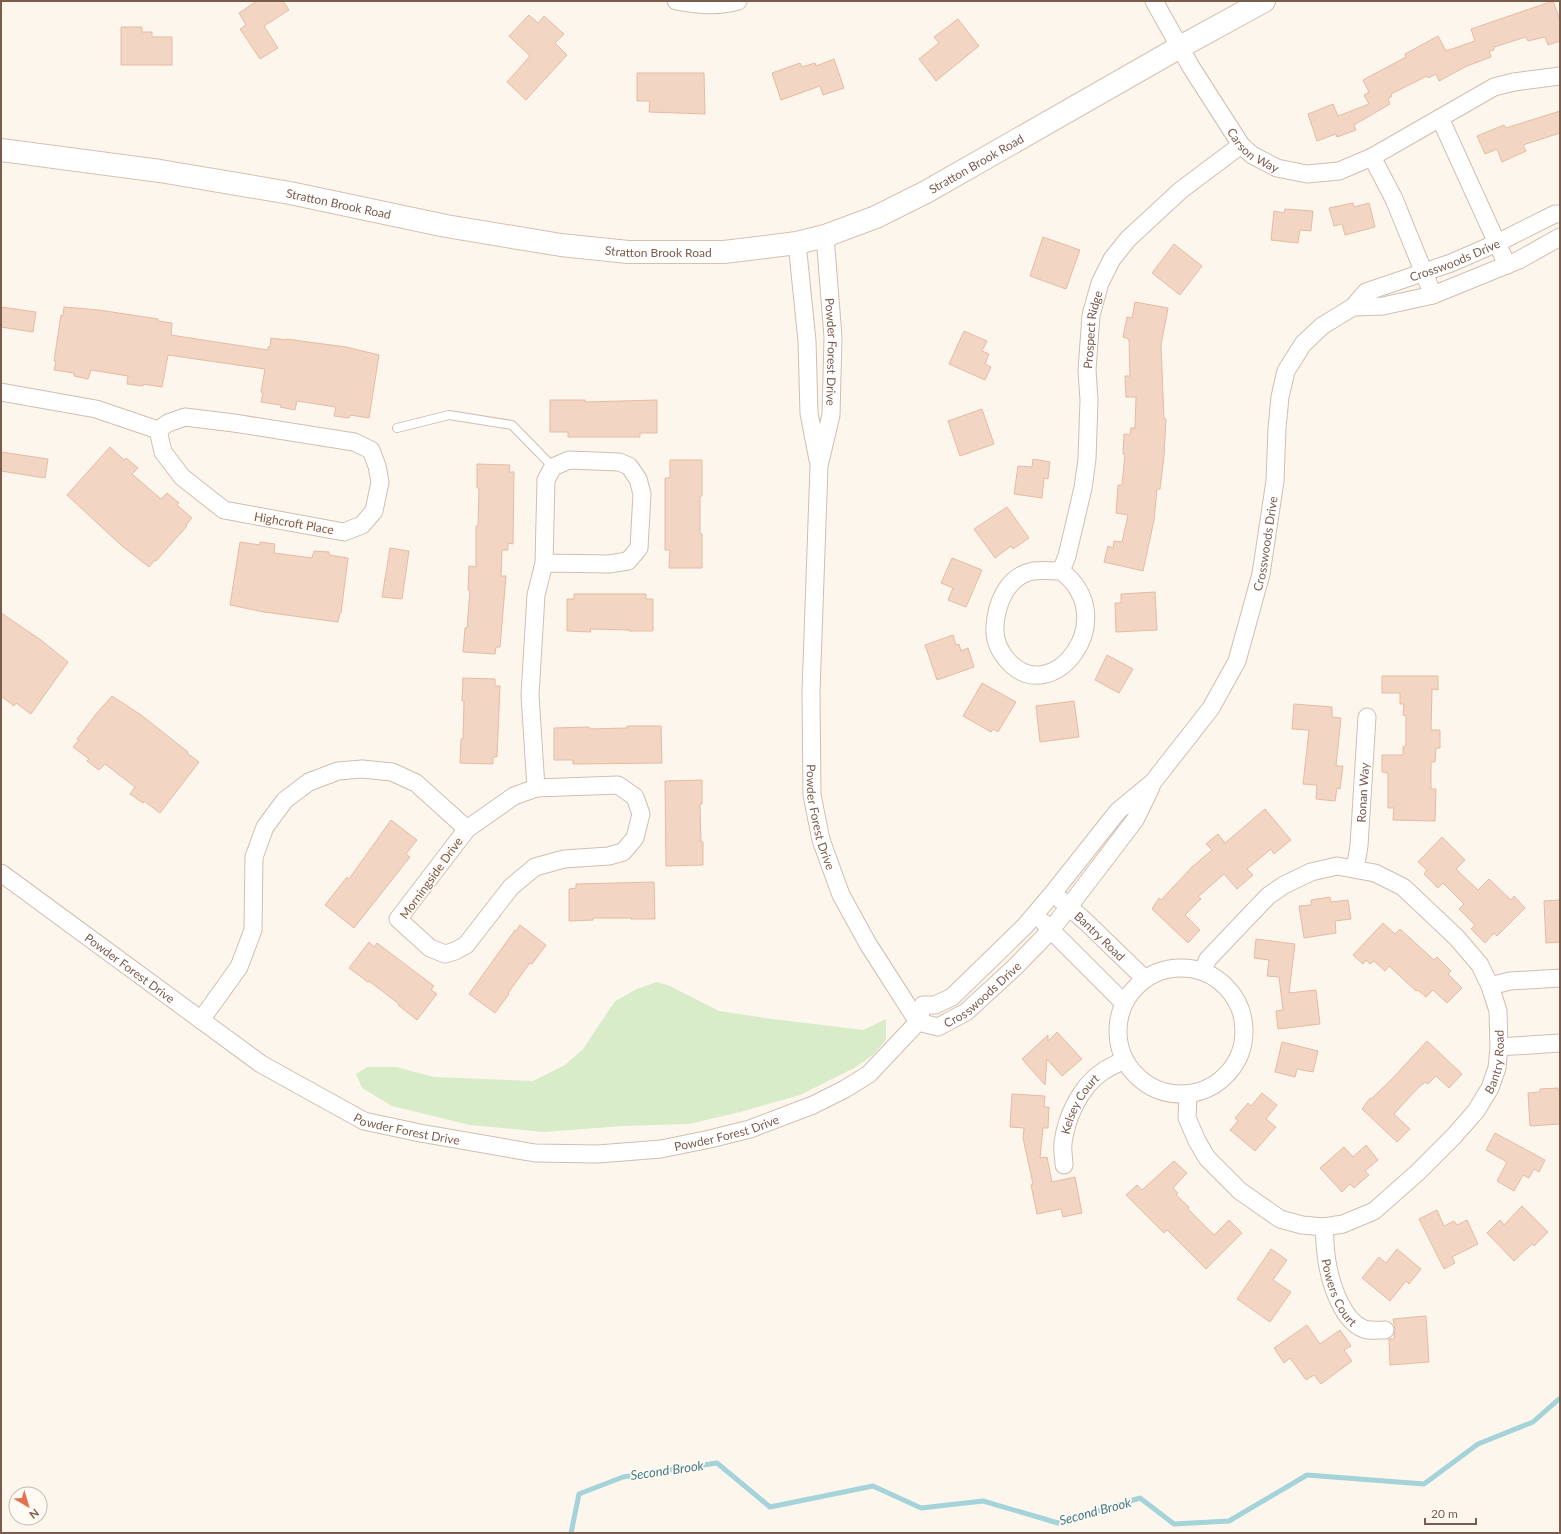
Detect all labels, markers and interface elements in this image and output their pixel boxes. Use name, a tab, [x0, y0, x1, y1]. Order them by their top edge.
street label: Carson Way	[1224, 125, 1283, 176]
street label: Stratton Brook Road	[926, 130, 1026, 196]
street label: Stratton Brook Road	[285, 185, 392, 222]
street label: Crosswoods Drive	[1407, 235, 1502, 284]
street label: Stratton Brook Road	[604, 242, 712, 260]
street label: Prospect Ridge	[1080, 289, 1105, 369]
street label: Powder Forest Drive	[822, 297, 841, 406]
street label: Crosswoods Drive	[1249, 495, 1280, 593]
street label: Highcroft Place	[253, 509, 335, 537]
street label: Ronan Way	[1353, 761, 1372, 823]
street label: Powder Forest Drive	[804, 764, 839, 872]
street label: Morningside Drive	[396, 834, 466, 922]
street label: Bantry Road	[1072, 908, 1129, 964]
street label: Powder Forest Drive	[82, 930, 178, 1006]
street label: Crosswoods Drive	[941, 958, 1024, 1030]
street label: Bantry Road	[1481, 1030, 1507, 1096]
street label: Kelsey Court	[1057, 1070, 1102, 1136]
street label: Powder Forest Drive	[351, 1109, 461, 1147]
street label: Powder Forest Drive	[673, 1111, 781, 1154]
street label: Powers Court	[1319, 1258, 1361, 1330]
water label: Second Brook	[629, 1457, 705, 1483]
north arrow	[8, 1486, 48, 1526]
water label: Second Brook	[1057, 1494, 1133, 1528]
scale bar	[1425, 1500, 1476, 1526]
text: 20 m	[1431, 1506, 1458, 1521]
text: N	[27, 1507, 42, 1522]

